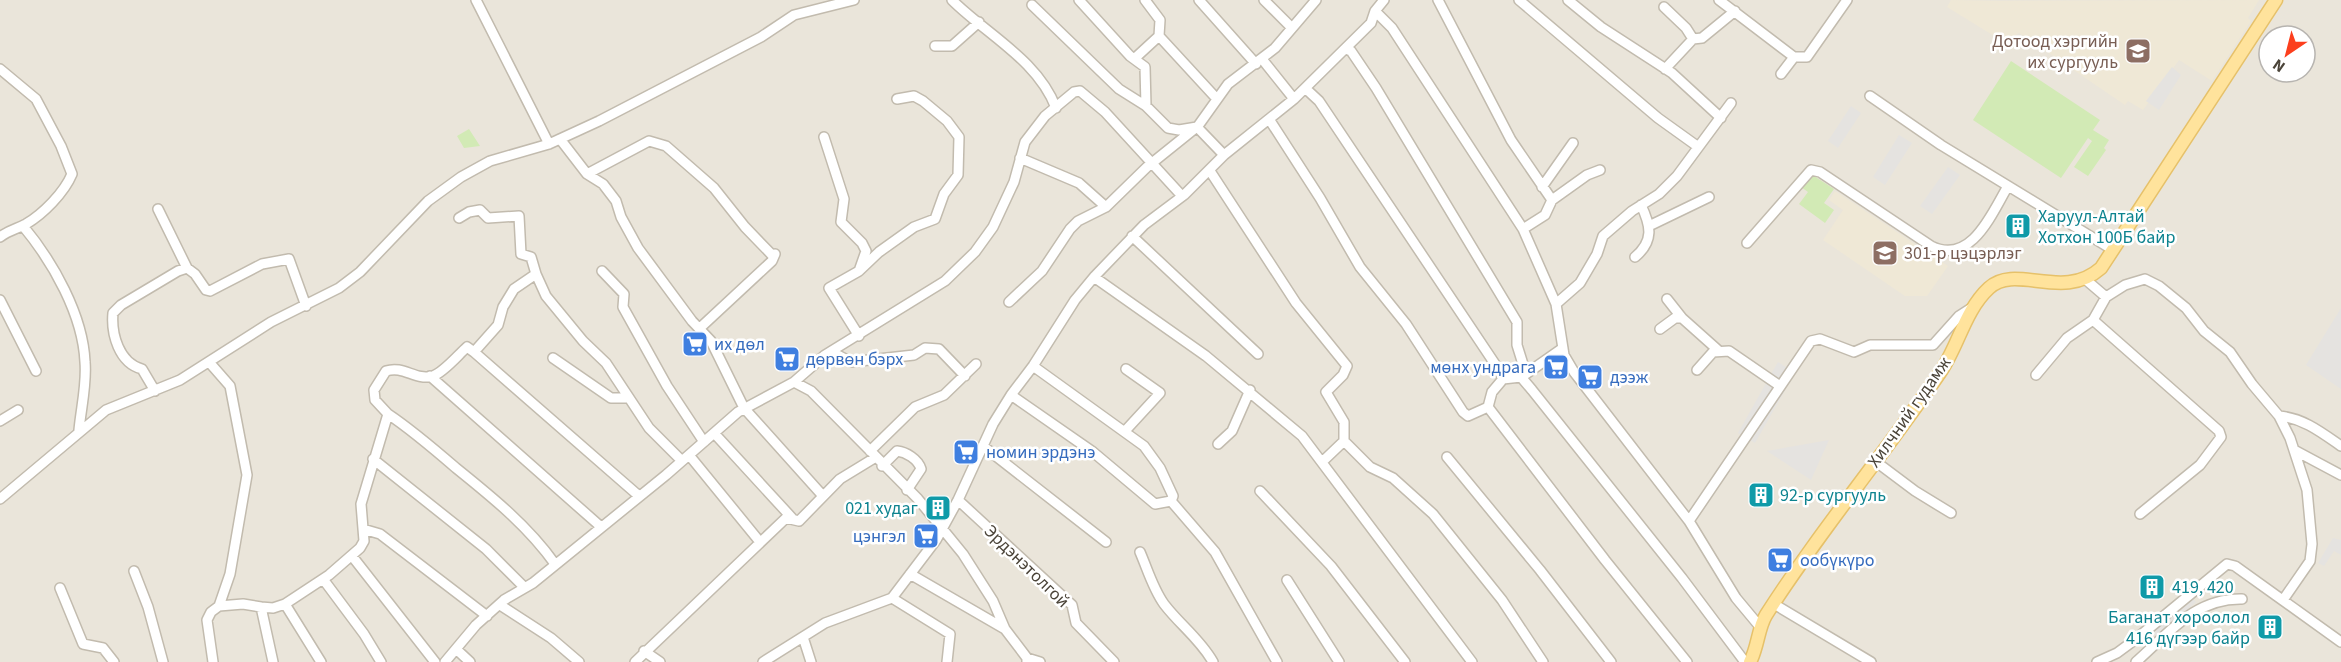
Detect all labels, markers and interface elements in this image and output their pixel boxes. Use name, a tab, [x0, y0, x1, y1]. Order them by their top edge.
north arrow	[2257, 24, 2317, 84]
place label: Дотоод хэргийн их сургууль	[1992, 29, 2118, 75]
school or university icon: Дотоод хэргийн их сургууль	[2123, 36, 2153, 66]
text: N	[2268, 53, 2290, 78]
place label: Харуул-Алтай Хотхон 100Б байр	[2038, 204, 2175, 250]
building icon: Харуул-Алтай Хотхон 100Б байр	[2003, 211, 2033, 241]
school or university icon: 301-р цэцэрлэг	[1870, 238, 1900, 268]
place label: 301-р цэцэрлэг	[1904, 241, 2022, 266]
supermarket icon: их дөл	[680, 329, 710, 359]
place label: их дөл	[714, 332, 765, 357]
supermarket icon: дөрвөн бэрх	[772, 344, 802, 374]
place label: дөрвөн бэрх	[806, 347, 903, 372]
street label: Хилчний гудамж	[1862, 351, 1957, 473]
supermarket icon: мөнх ундрага	[1541, 352, 1571, 382]
place label: мөнх ундрага	[1430, 355, 1536, 380]
supermarket icon: дээж	[1575, 362, 1605, 392]
place label: дээж	[1610, 365, 1649, 390]
supermarket icon: номин эрдэнэ	[951, 437, 981, 467]
place label: номин эрдэнэ	[986, 440, 1095, 465]
building icon: 92-р сургууль	[1746, 480, 1776, 510]
place label: 92-р сургууль	[1780, 483, 1886, 508]
building icon: 021 худаг	[923, 493, 953, 523]
place label: 021 худаг	[845, 496, 918, 521]
street label: Эрдэнэтолгой	[978, 519, 1075, 614]
supermarket icon: цэнгэл	[911, 521, 941, 551]
place label: цэнгэл	[853, 524, 906, 549]
supermarket icon: ообүкүро	[1765, 545, 1795, 575]
place label: ообүкүро	[1800, 548, 1875, 573]
building icon: 419, 420	[2137, 572, 2167, 602]
place label: 419, 420	[2172, 575, 2234, 600]
place label: Баганат хороолол 416 дүгээр байр	[2108, 605, 2250, 651]
building icon: Баганат хороолол 416 дүгээр байр	[2255, 612, 2285, 642]

